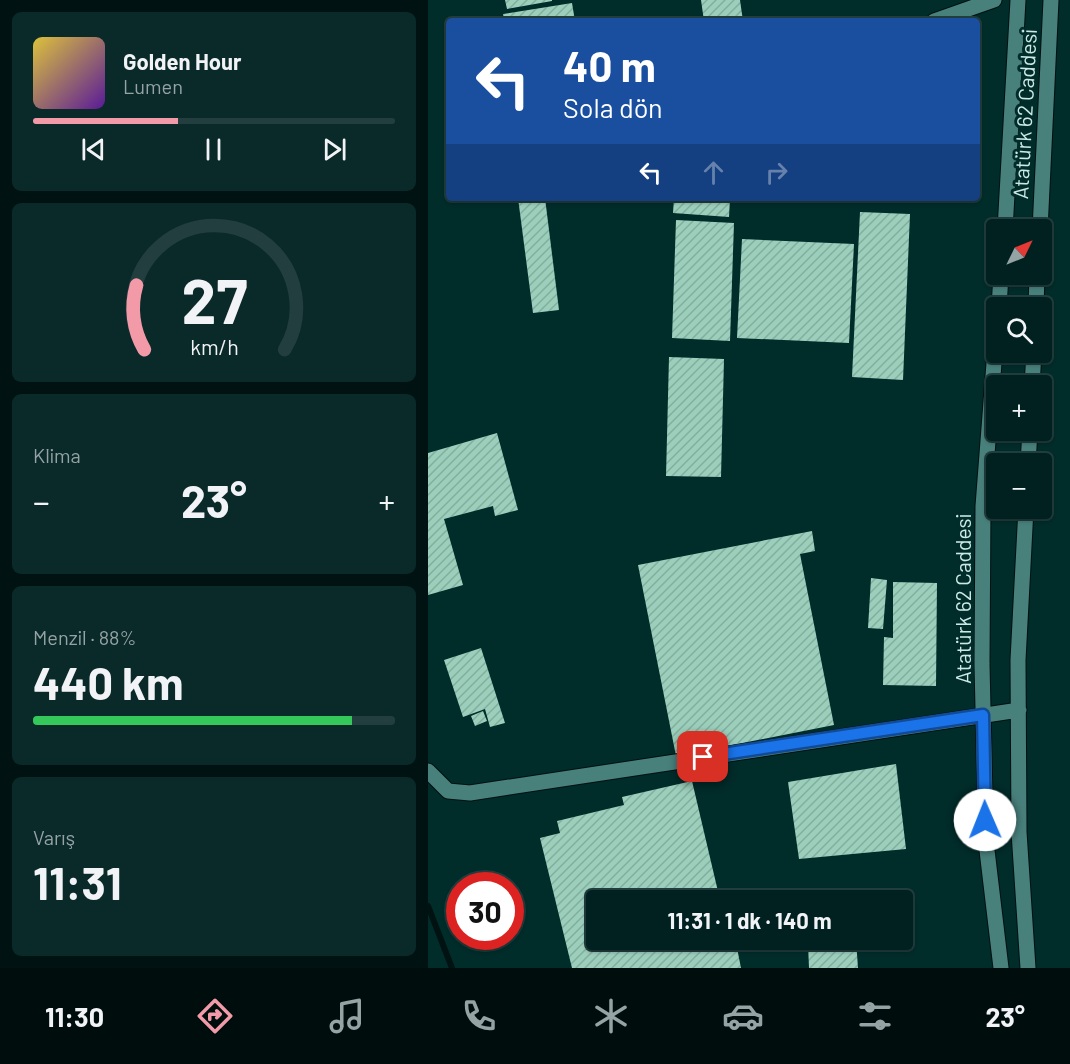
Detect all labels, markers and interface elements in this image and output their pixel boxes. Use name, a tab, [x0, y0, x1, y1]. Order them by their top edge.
street label: Atatürk 62 Caddesi	[1007, 28, 1041, 200]
text: 40 m	[563, 40, 656, 90]
icon: left	[464, 42, 542, 120]
text: Golden Hour	[123, 48, 241, 74]
text: Lumen	[123, 74, 183, 98]
text: Sola dön	[563, 91, 663, 123]
icon: previous	[77, 133, 110, 166]
icon: pause	[197, 133, 230, 166]
icon: next	[318, 133, 351, 166]
icon: left	[634, 156, 667, 189]
icon: ahead	[697, 156, 730, 189]
icon: right	[760, 156, 793, 189]
north arrow	[986, 219, 1052, 285]
map controls	[986, 219, 1052, 519]
text: 27	[181, 262, 247, 336]
button: search	[986, 297, 1052, 363]
text: km/h	[190, 334, 238, 359]
button: +	[986, 375, 1052, 441]
text: Klima	[33, 443, 81, 467]
button: −	[986, 453, 1052, 519]
text: 23°	[181, 473, 247, 527]
text: −	[33, 481, 50, 521]
text: +	[378, 481, 395, 521]
street label: Atatürk 62 Caddesi	[950, 514, 975, 684]
text: Menzil · 88%	[33, 625, 136, 649]
text: 440 km	[33, 655, 184, 709]
pin	[677, 731, 728, 782]
icon: arrive	[686, 740, 719, 773]
position arrow	[953, 788, 1017, 852]
text: Varış	[33, 825, 75, 849]
text: 11:31	[33, 855, 122, 909]
speed limit sign: 30	[446, 872, 524, 950]
text: 11:31 · 1 dk · 140 m	[667, 907, 832, 933]
icon: directions	[194, 995, 236, 1037]
icon: music	[326, 995, 368, 1037]
icon: phone	[458, 995, 500, 1037]
icon: climate	[590, 995, 632, 1037]
icon: car	[722, 995, 764, 1037]
icon: filters	[854, 995, 896, 1037]
text: 11:30	[45, 1000, 104, 1032]
text: 23°	[986, 1000, 1025, 1032]

